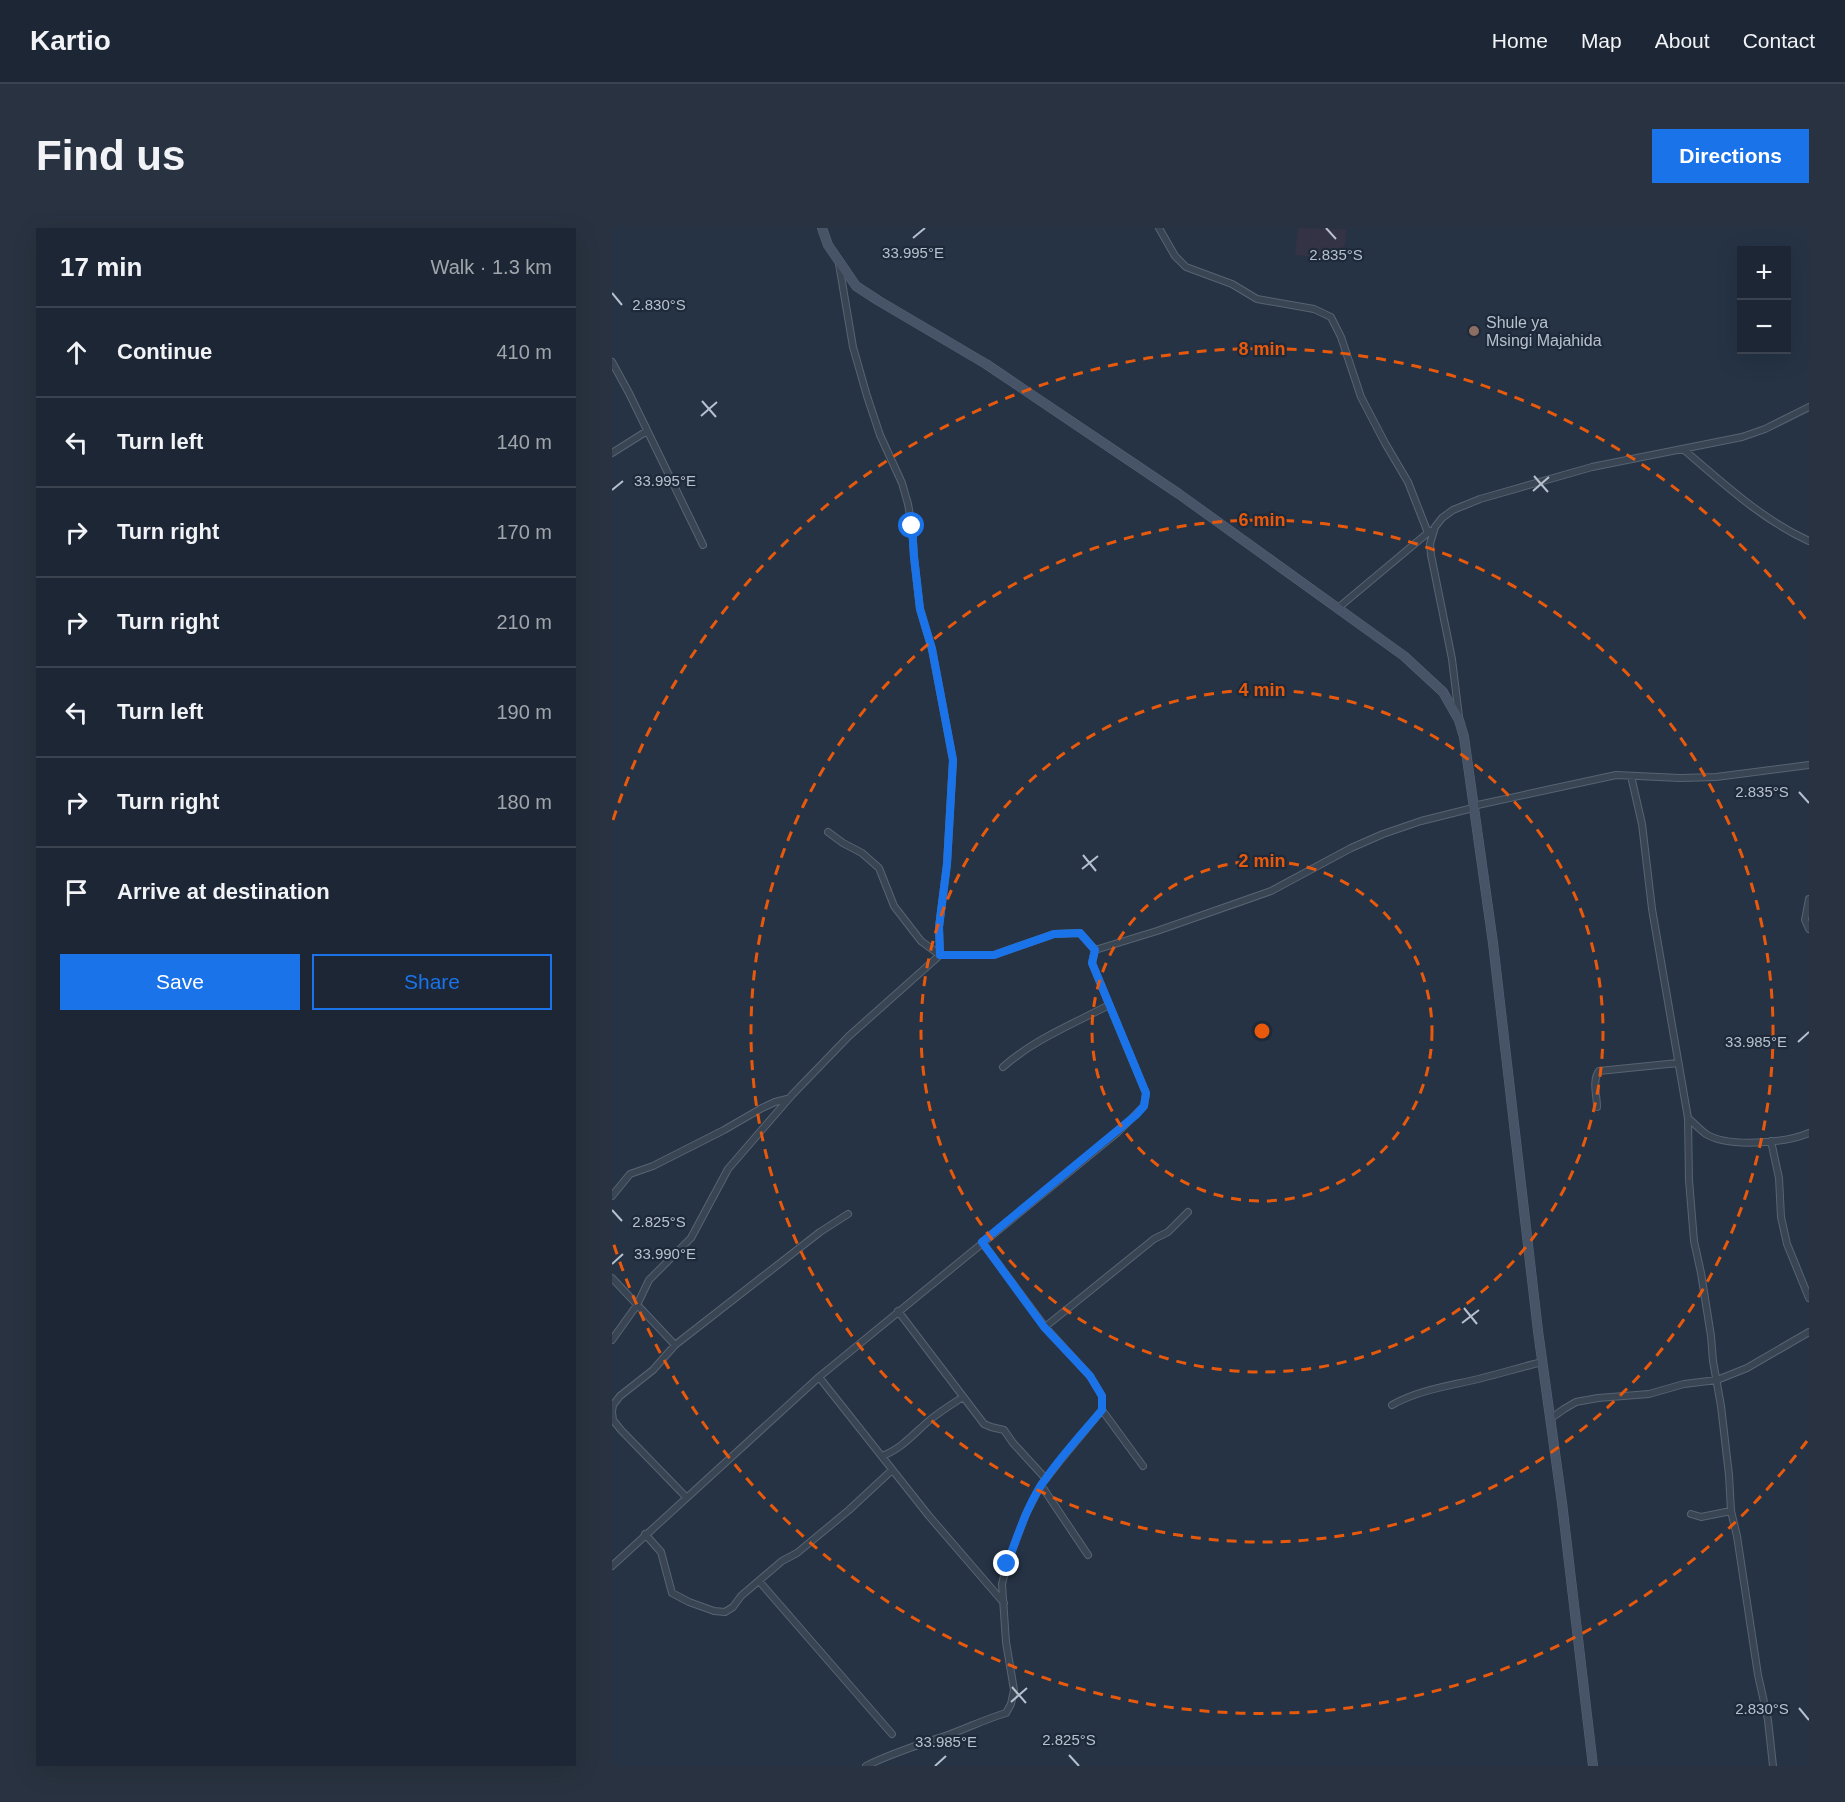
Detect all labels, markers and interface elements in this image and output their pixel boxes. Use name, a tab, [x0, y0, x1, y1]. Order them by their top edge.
text: Kartio	[30, 25, 111, 56]
text: Home	[1492, 29, 1548, 52]
text: Map	[1581, 29, 1622, 52]
text: About	[1655, 29, 1710, 52]
text: Contact	[1743, 29, 1815, 52]
button: Directions	[1652, 129, 1809, 183]
text: Find us	[36, 132, 185, 179]
text: 33.995°E	[882, 244, 944, 261]
text: 2.835°S	[1309, 246, 1363, 263]
map controls	[1737, 246, 1791, 354]
button: +	[1737, 246, 1791, 300]
text: 17 min	[60, 252, 142, 282]
text: Walk · 1.3 km	[431, 256, 552, 278]
text: 2.830°S	[632, 296, 686, 313]
button: −	[1737, 300, 1791, 354]
place label: Shule ya Msingi Majahida	[1486, 314, 1602, 349]
marker: Shule ya Msingi Majahida	[1467, 324, 1481, 338]
icon: ahead	[60, 336, 93, 369]
text: Continue	[117, 339, 212, 364]
text: 8 min	[1238, 339, 1286, 359]
text: 410 m	[496, 341, 552, 363]
icon: left	[60, 426, 93, 459]
text: Turn left	[117, 429, 203, 454]
text: 140 m	[496, 431, 552, 453]
text: 33.995°E	[634, 472, 696, 489]
text: 6 min	[1238, 510, 1286, 530]
route start	[898, 512, 924, 538]
icon: right	[60, 516, 93, 549]
text: Turn right	[117, 519, 219, 544]
text: 170 m	[496, 521, 552, 543]
icon: right	[60, 606, 93, 639]
text: Turn right	[117, 609, 219, 634]
text: 210 m	[496, 611, 552, 633]
text: 4 min	[1238, 680, 1286, 700]
icon: left	[60, 696, 93, 729]
text: Turn left	[117, 699, 203, 724]
text: 190 m	[496, 701, 552, 723]
text: 2.835°S	[1735, 783, 1789, 800]
icon: right	[60, 786, 93, 819]
text: Turn right	[117, 789, 219, 814]
text: 180 m	[496, 791, 552, 813]
text: 2 min	[1238, 851, 1286, 871]
icon: arrive	[60, 876, 93, 909]
text: Arrive at destination	[117, 879, 330, 904]
button: Save	[60, 954, 300, 1010]
button: Share	[312, 954, 552, 1010]
centre of rings	[1252, 1021, 1272, 1041]
text: 33.985°E	[1725, 1033, 1787, 1050]
text: 2.825°S	[632, 1213, 686, 1230]
text: 33.990°E	[634, 1245, 696, 1262]
route end	[993, 1550, 1019, 1576]
text: 2.830°S	[1735, 1700, 1789, 1717]
text: 2.825°S	[1042, 1731, 1096, 1748]
text: 33.985°E	[915, 1733, 977, 1750]

